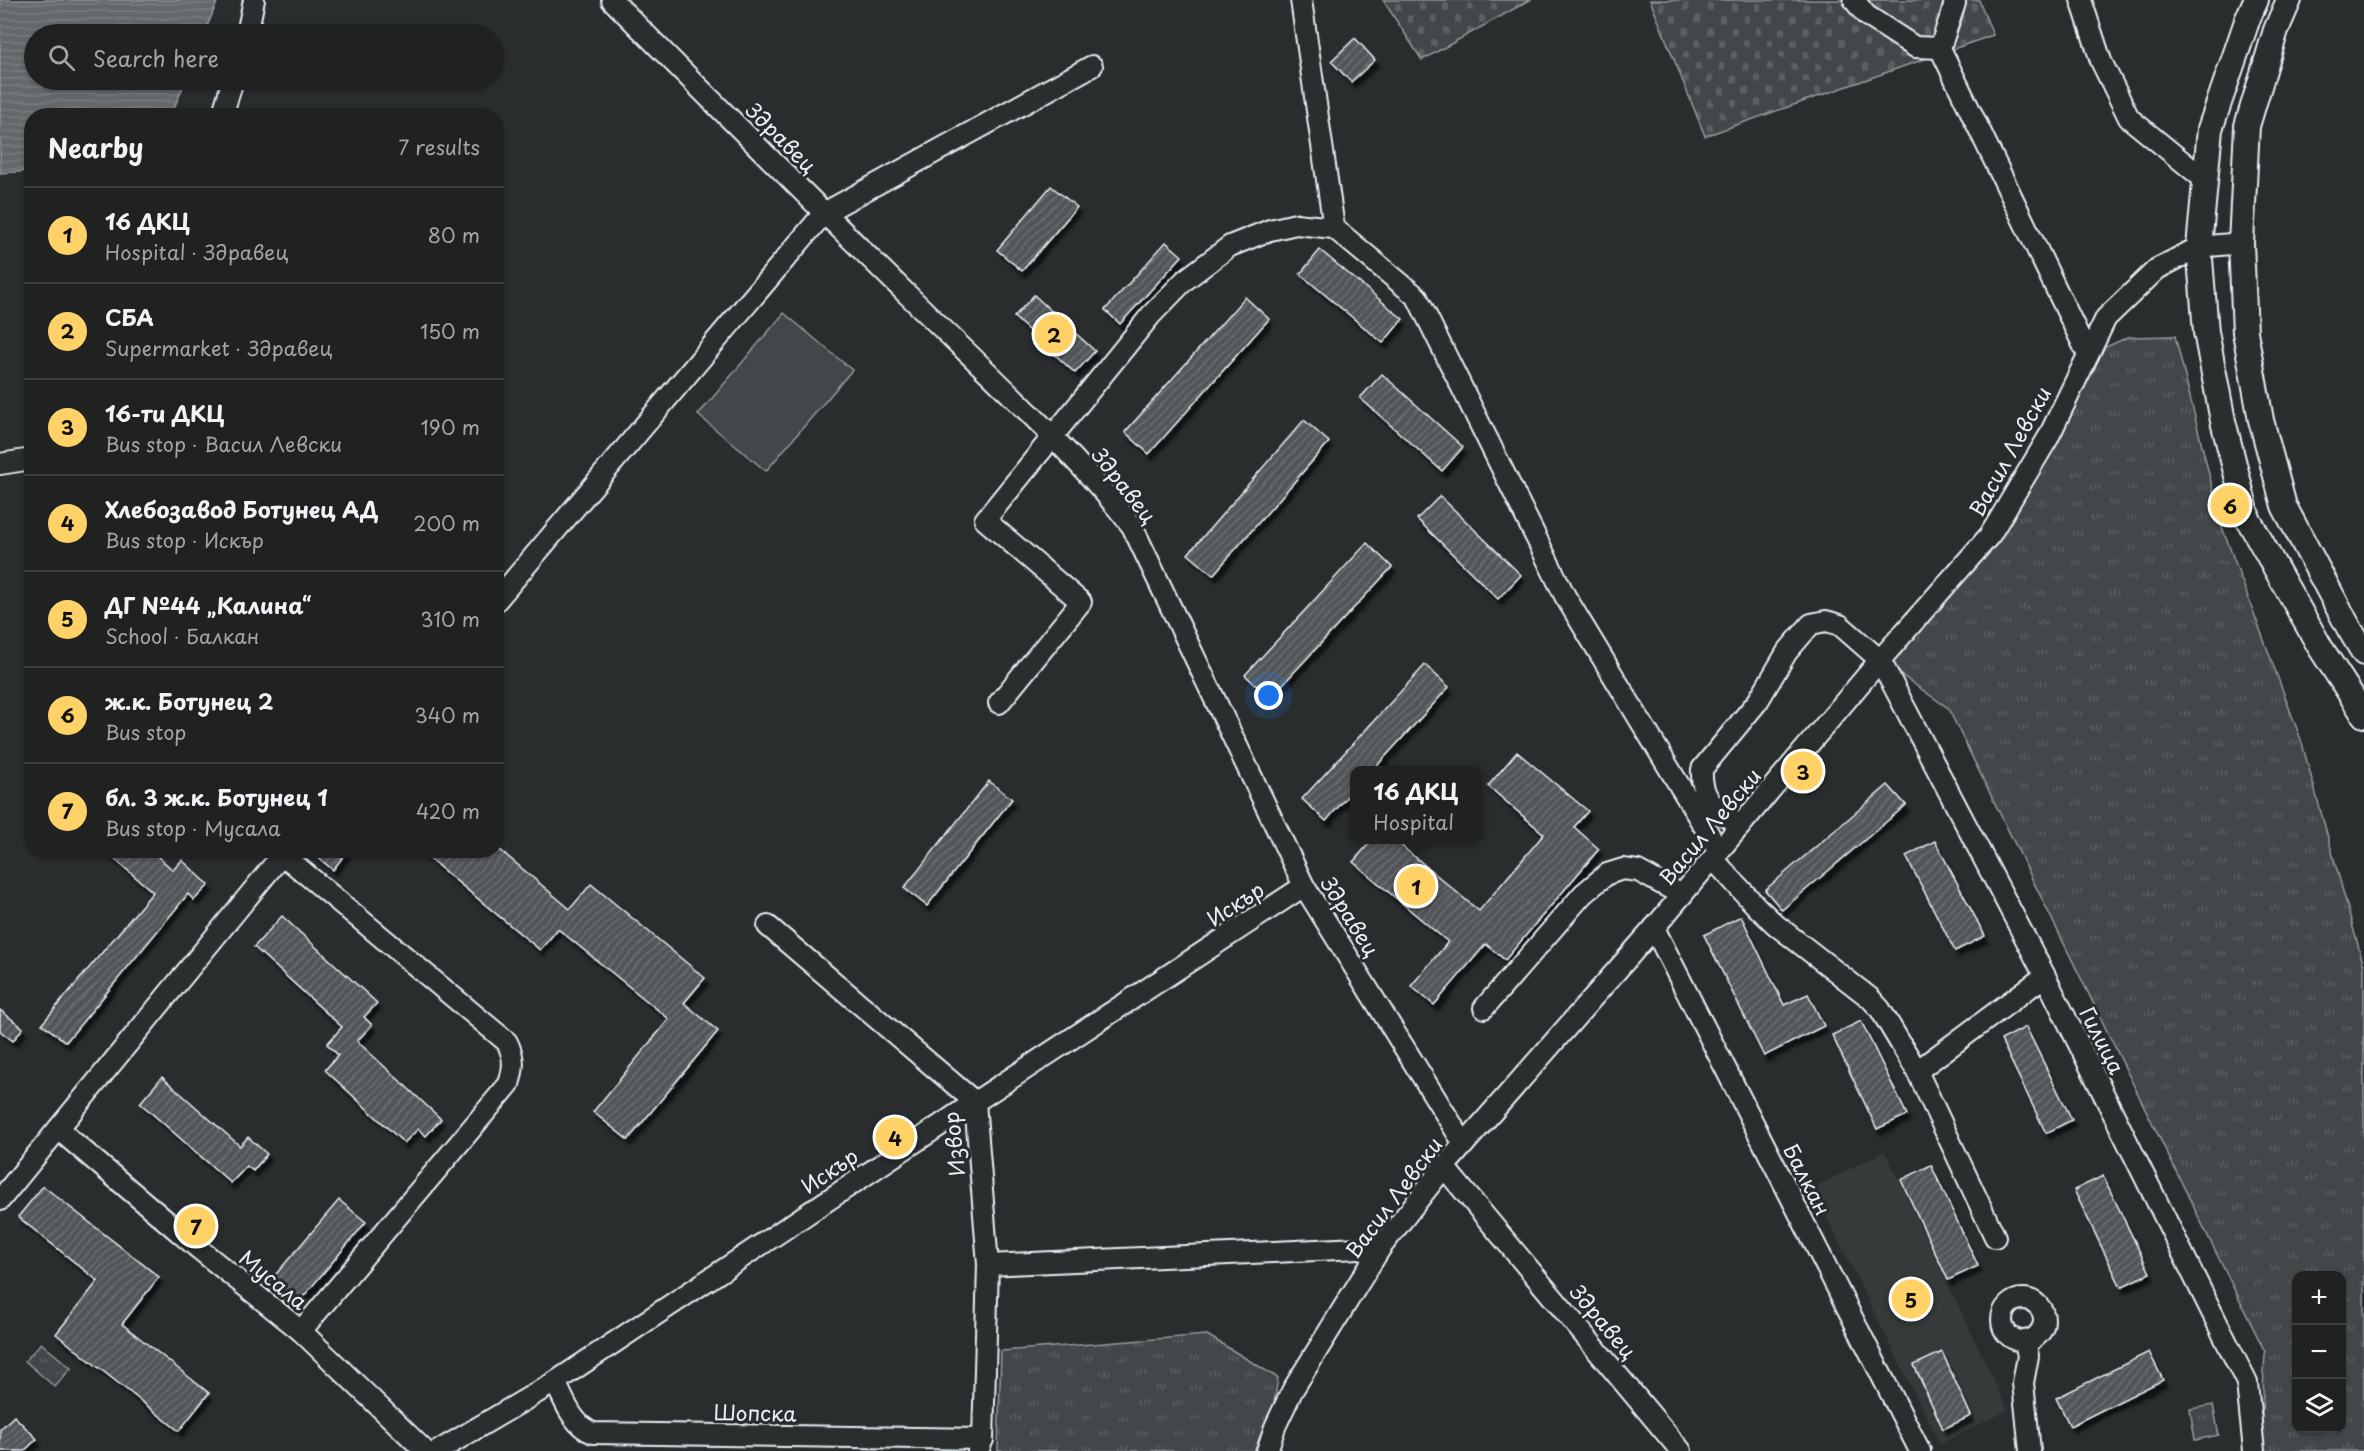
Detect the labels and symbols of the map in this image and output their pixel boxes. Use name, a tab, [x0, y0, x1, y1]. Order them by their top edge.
street label: Здравец	[739, 94, 825, 180]
pin: 2	[1034, 312, 1074, 356]
street label: Васил Левски	[1960, 380, 2058, 522]
street label: Здравец	[1084, 439, 1165, 530]
pin: 6	[2210, 482, 2250, 528]
your location	[1254, 681, 1283, 710]
pin: 3	[1784, 748, 1822, 794]
street label: Васил Левски	[1650, 760, 1768, 892]
pin: 1	[1396, 864, 1436, 908]
street label: Здравец	[1313, 869, 1388, 963]
street label: Искър	[1200, 873, 1270, 933]
street label: Гилица	[2072, 1001, 2134, 1080]
street label: Извор	[934, 1110, 972, 1178]
pin: 4	[876, 1114, 914, 1160]
street label: Васил Левски	[1337, 1130, 1449, 1264]
street label: Балкан	[1776, 1138, 1840, 1220]
street label: Искър	[794, 1139, 864, 1201]
pin: 7	[176, 1204, 216, 1248]
street label: Мусала	[233, 1241, 316, 1317]
street label: Здравец	[1563, 1276, 1645, 1366]
pin: 5	[1892, 1276, 1930, 1322]
street label: Шопска	[713, 1395, 797, 1429]

